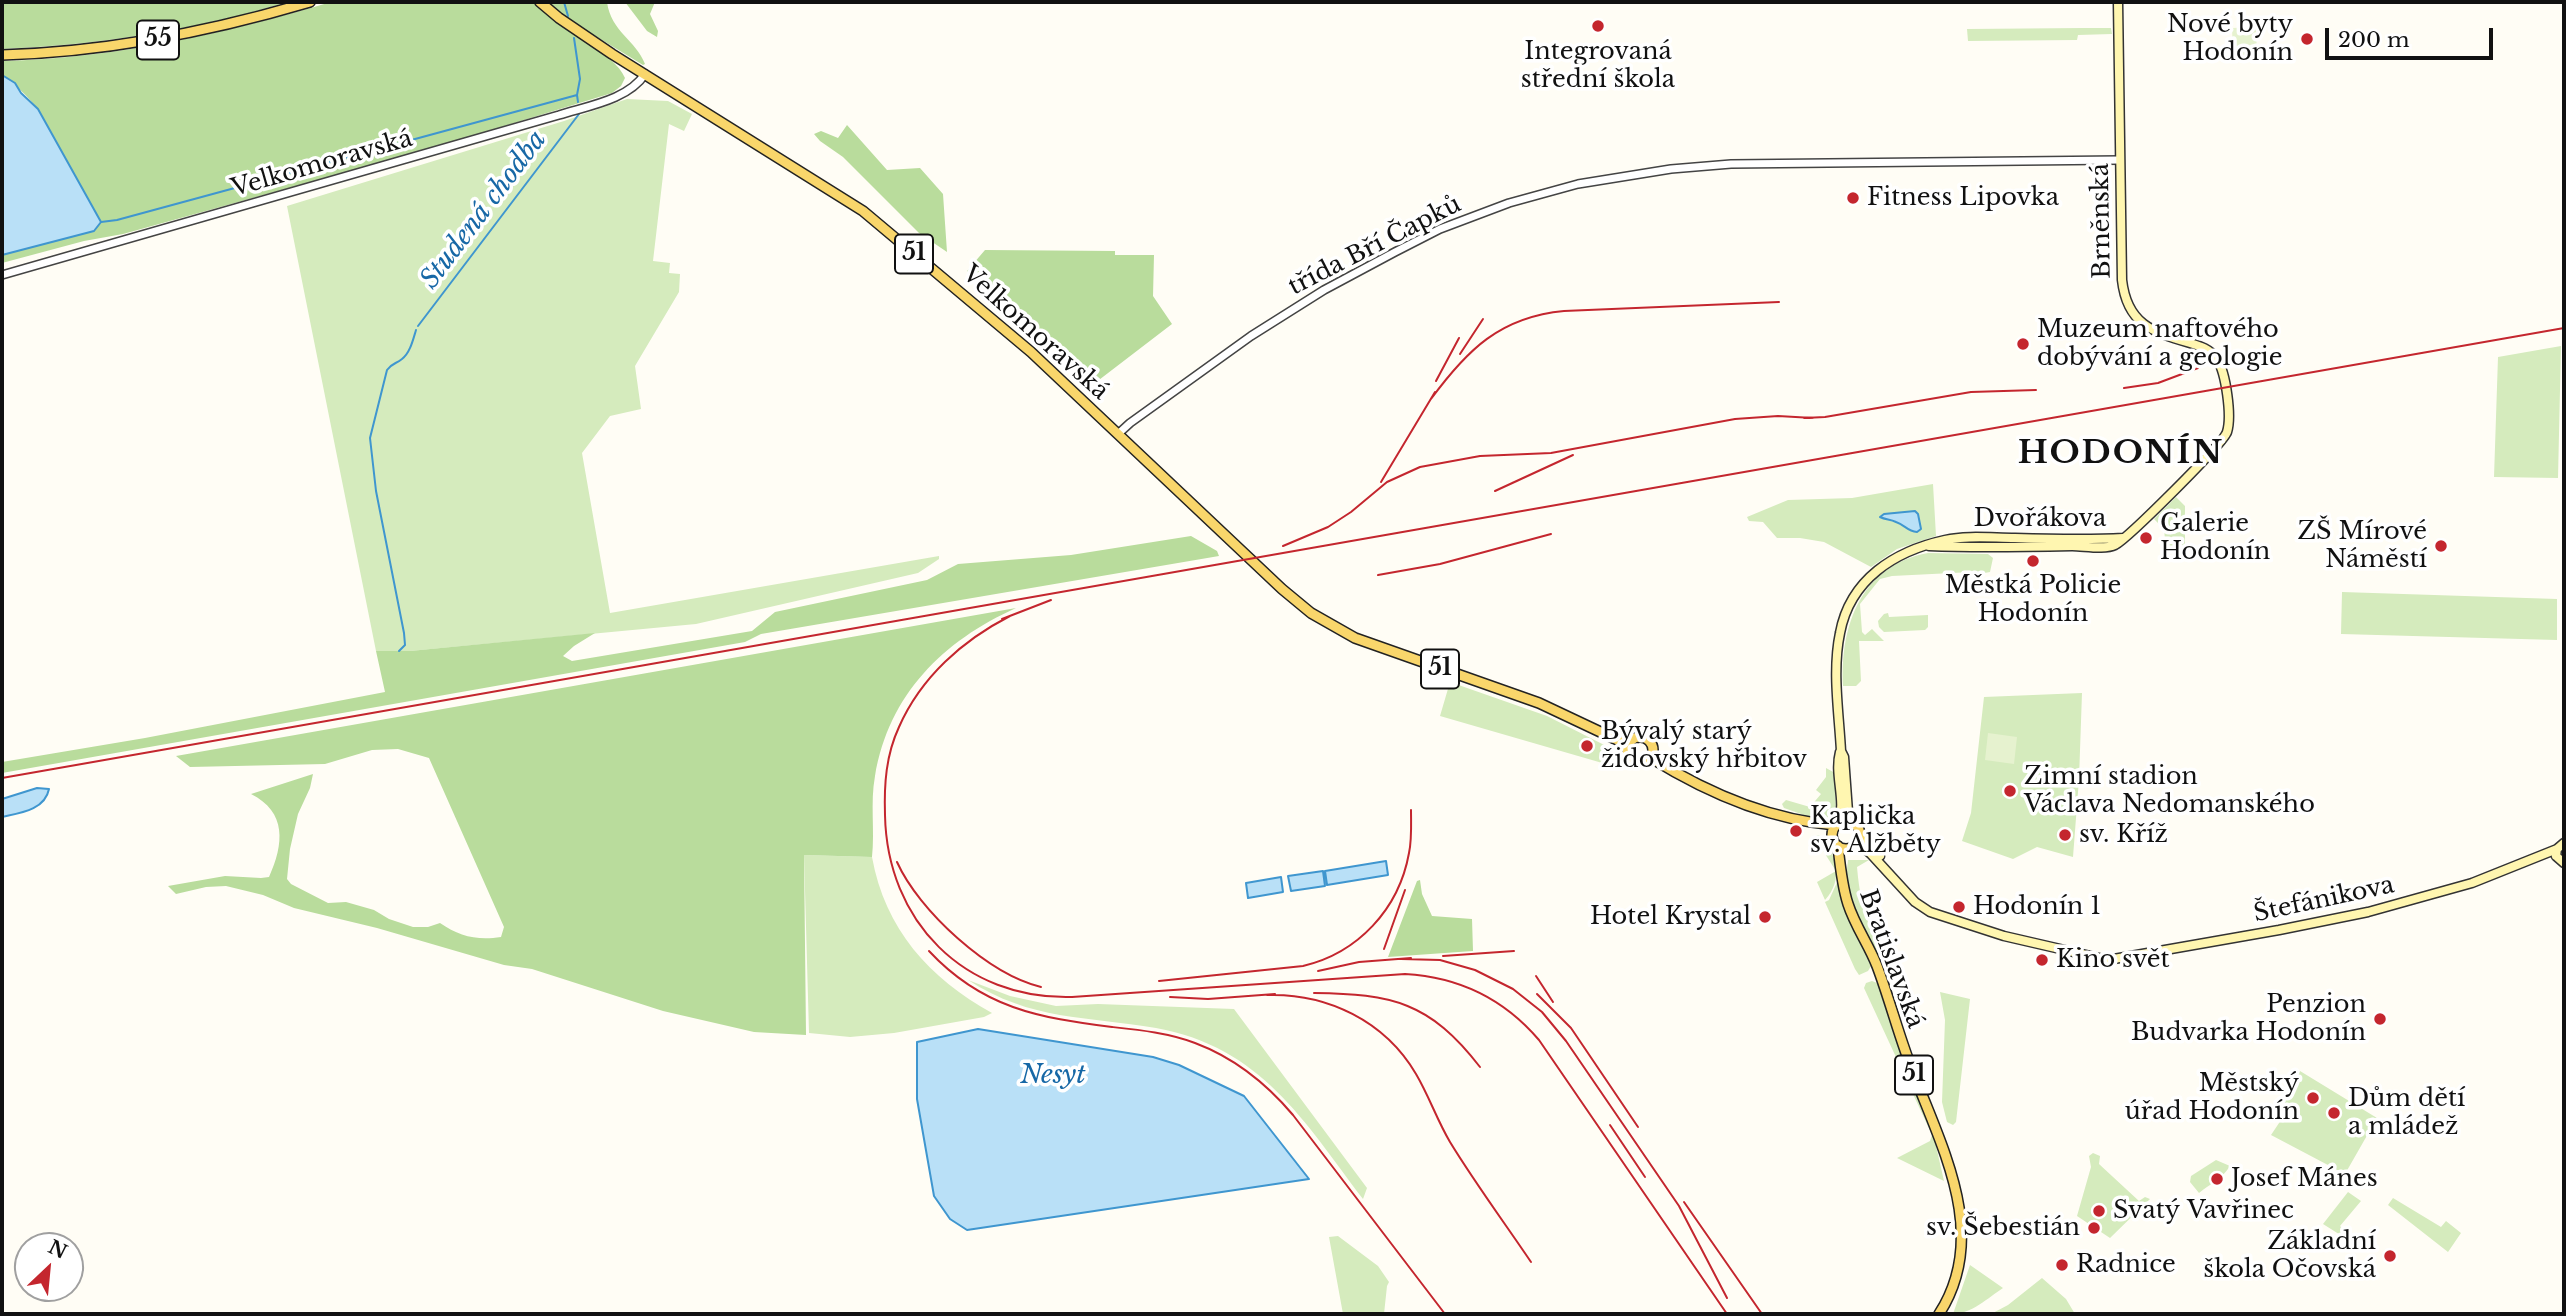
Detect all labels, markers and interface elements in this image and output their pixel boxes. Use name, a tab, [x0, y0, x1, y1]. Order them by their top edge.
place label: Nové byty Hodonín	[2167, 11, 2293, 67]
scale bar	[2328, 14, 2496, 58]
marker: Integrovaná střední škola	[1590, 18, 1606, 34]
road number: 55	[137, 20, 179, 60]
text: 200 m	[2338, 27, 2409, 53]
marker: Nové byty Hodonín	[2299, 31, 2315, 47]
place label: Integrovaná střední škola	[1521, 38, 1675, 94]
street label: Velkomoravská	[228, 124, 416, 204]
water label: Studená chodba	[414, 125, 554, 295]
street label: Brněnská	[2087, 163, 2117, 279]
place label: Fitness Lipovka	[1867, 184, 2059, 212]
street label: třída Bří Čapků	[1284, 190, 1466, 302]
marker: Fitness Lipovka	[1845, 190, 1861, 206]
road number: 51	[895, 234, 933, 274]
street label: Velkomoravská	[956, 260, 1114, 406]
place label: Muzeum naftového dobývání a geologie	[2037, 316, 2282, 372]
marker: Muzeum naftového dobývání a geologie	[2015, 336, 2031, 352]
district label: HODONÍN	[2019, 435, 2223, 473]
street label: Dvořákova	[1974, 505, 2106, 533]
place label: Galerie Hodonín	[2160, 510, 2270, 566]
place label: ZŠ Mírové Náměstí	[2298, 518, 2427, 574]
marker: Galerie Hodonín	[2138, 530, 2154, 546]
marker: ZŠ Mírové Náměstí	[2433, 538, 2449, 554]
marker: Městká Policie Hodonín	[2025, 553, 2041, 569]
place label: Městká Policie Hodonín	[1945, 572, 2121, 628]
road number: 51	[1421, 650, 1459, 688]
place label: Bývalý starý židovský hřbitov	[1601, 718, 1807, 774]
marker: Bývalý starý židovský hřbitov	[1579, 738, 1595, 754]
place label: Zimní stadion Václava Nedomanského	[2024, 763, 2315, 819]
marker: Zimní stadion Václava Nedomanského	[2002, 783, 2018, 799]
place label: Kaplička sv. Alžběty	[1810, 803, 1941, 859]
place label: sv. Kříž	[2079, 821, 2168, 849]
marker: Kaplička sv. Alžběty	[1788, 823, 1804, 839]
marker: sv. Kříž	[2057, 827, 2073, 843]
street label: Štefánikova	[2251, 871, 2397, 929]
street label: Bratislavská	[1853, 886, 1929, 1032]
place label: Hodonín 1	[1973, 893, 2101, 921]
marker: Hodonín 1	[1951, 899, 1967, 915]
place label: Hotel Krystal	[1590, 903, 1751, 931]
marker: Hotel Krystal	[1757, 909, 1773, 925]
place label: Kino svět	[2056, 946, 2170, 974]
marker: Kino svět	[2034, 952, 2050, 968]
place label: Penzion Budvarka Hodonín	[2131, 991, 2366, 1047]
marker: Penzion Budvarka Hodonín	[2372, 1011, 2388, 1027]
road number: 51	[1895, 1056, 1933, 1094]
water label: Nesyt	[1020, 1060, 1086, 1092]
place label: Městský úřad Hodonín	[2125, 1070, 2299, 1126]
place label: Dům dětí a mládež	[2348, 1085, 2465, 1141]
marker: Městský úřad Hodonín	[2305, 1090, 2321, 1106]
marker: Dům dětí a mládež	[2326, 1105, 2342, 1121]
place label: Josef Mánes	[2231, 1165, 2378, 1193]
marker: Josef Mánes	[2209, 1171, 2225, 1187]
place label: Svatý Vavřinec	[2113, 1197, 2294, 1225]
marker: Svatý Vavřinec	[2091, 1203, 2107, 1219]
place label: sv. Šebestián	[1926, 1214, 2080, 1242]
marker: sv. Šebestián	[2086, 1220, 2102, 1236]
place label: Základní škola Očovská	[2203, 1228, 2376, 1284]
north arrow	[14, 1232, 84, 1302]
text: N	[44, 1235, 71, 1264]
marker: Základní škola Očovská	[2382, 1248, 2398, 1264]
place label: Radnice	[2076, 1251, 2176, 1279]
marker: Radnice	[2054, 1257, 2070, 1273]

